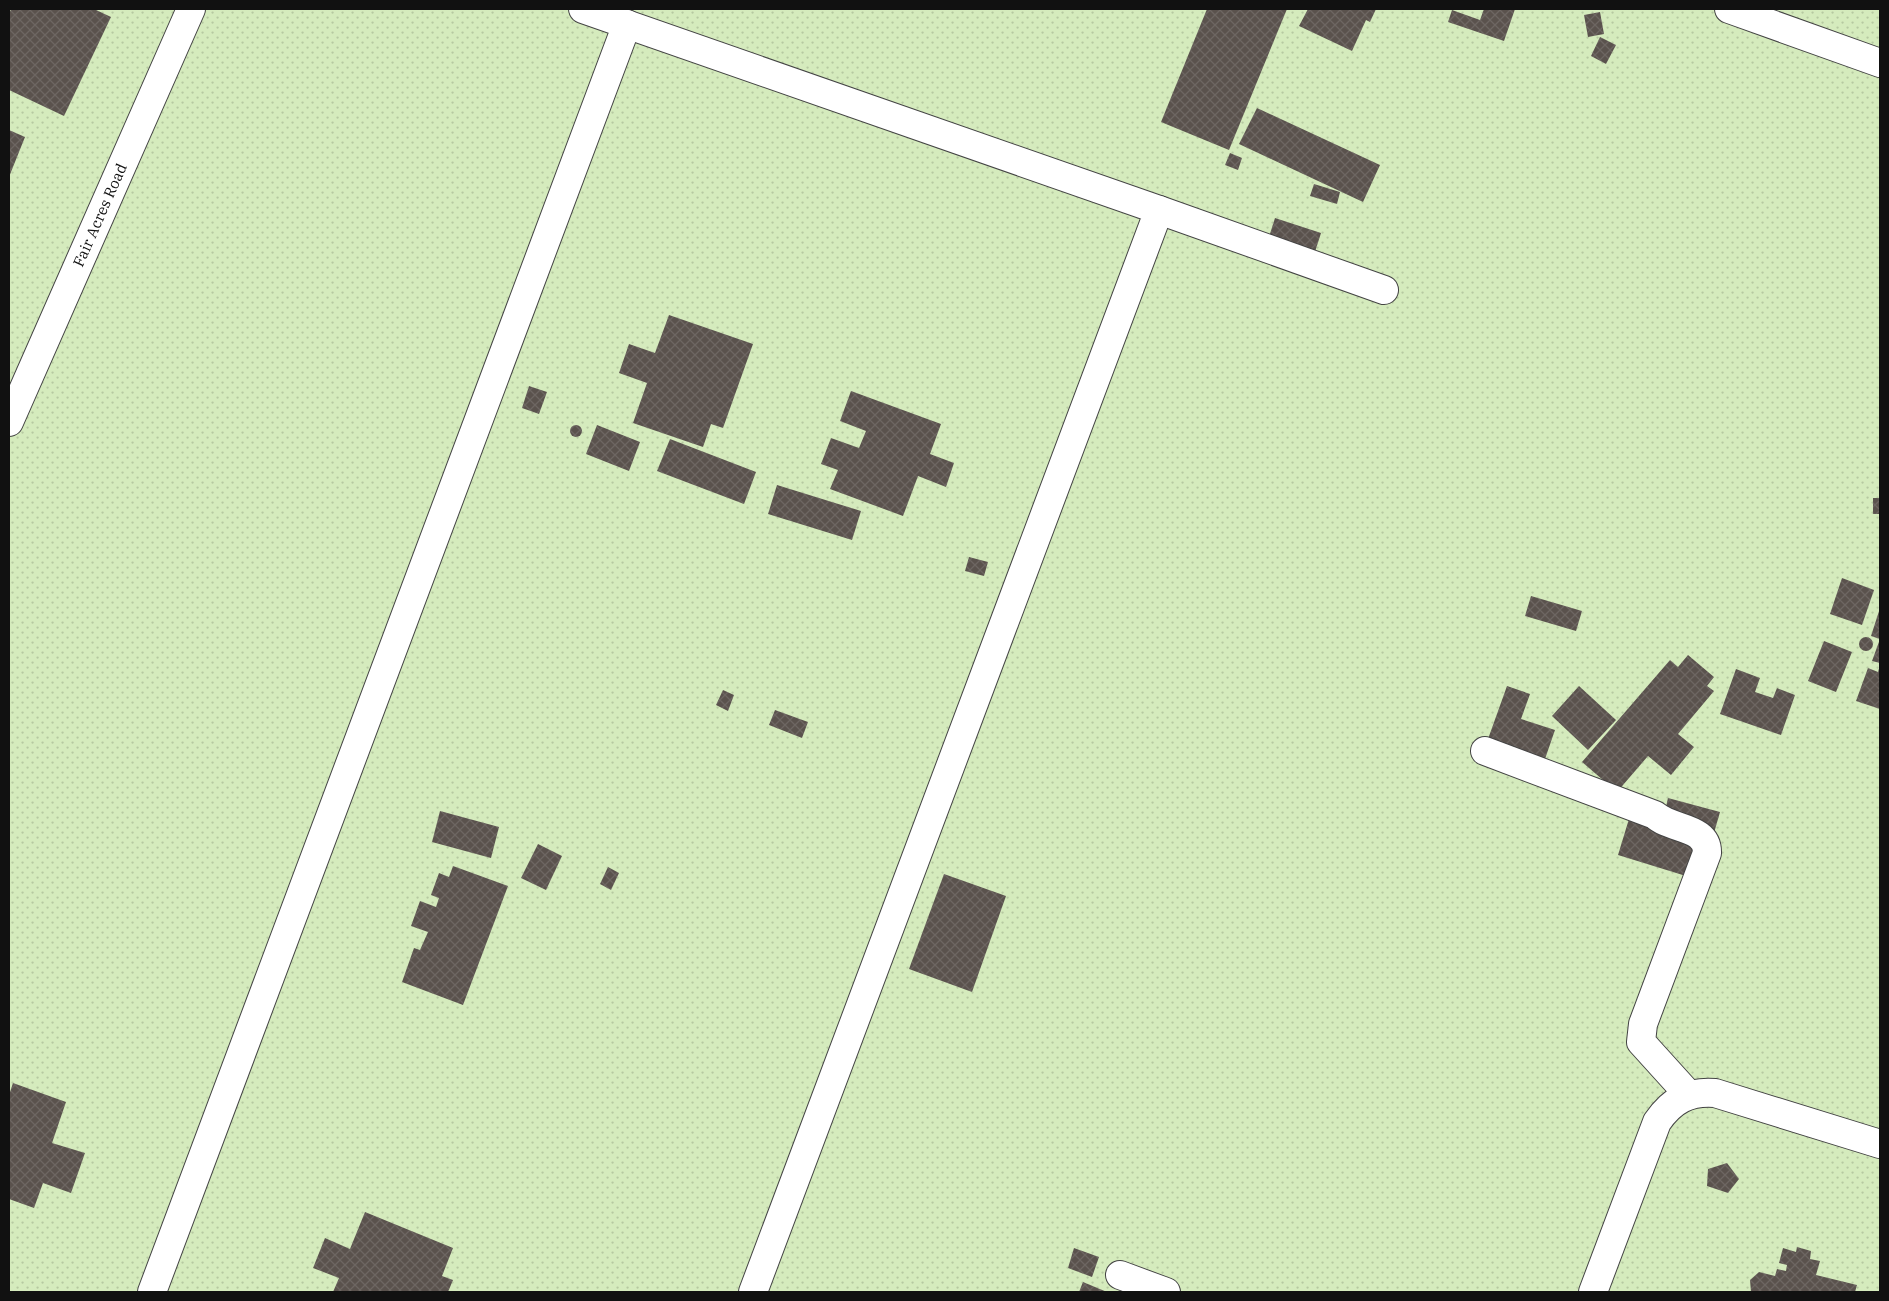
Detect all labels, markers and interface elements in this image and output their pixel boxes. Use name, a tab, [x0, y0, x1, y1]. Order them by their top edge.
street label: Fair Acres Road	[69, 160, 131, 270]

